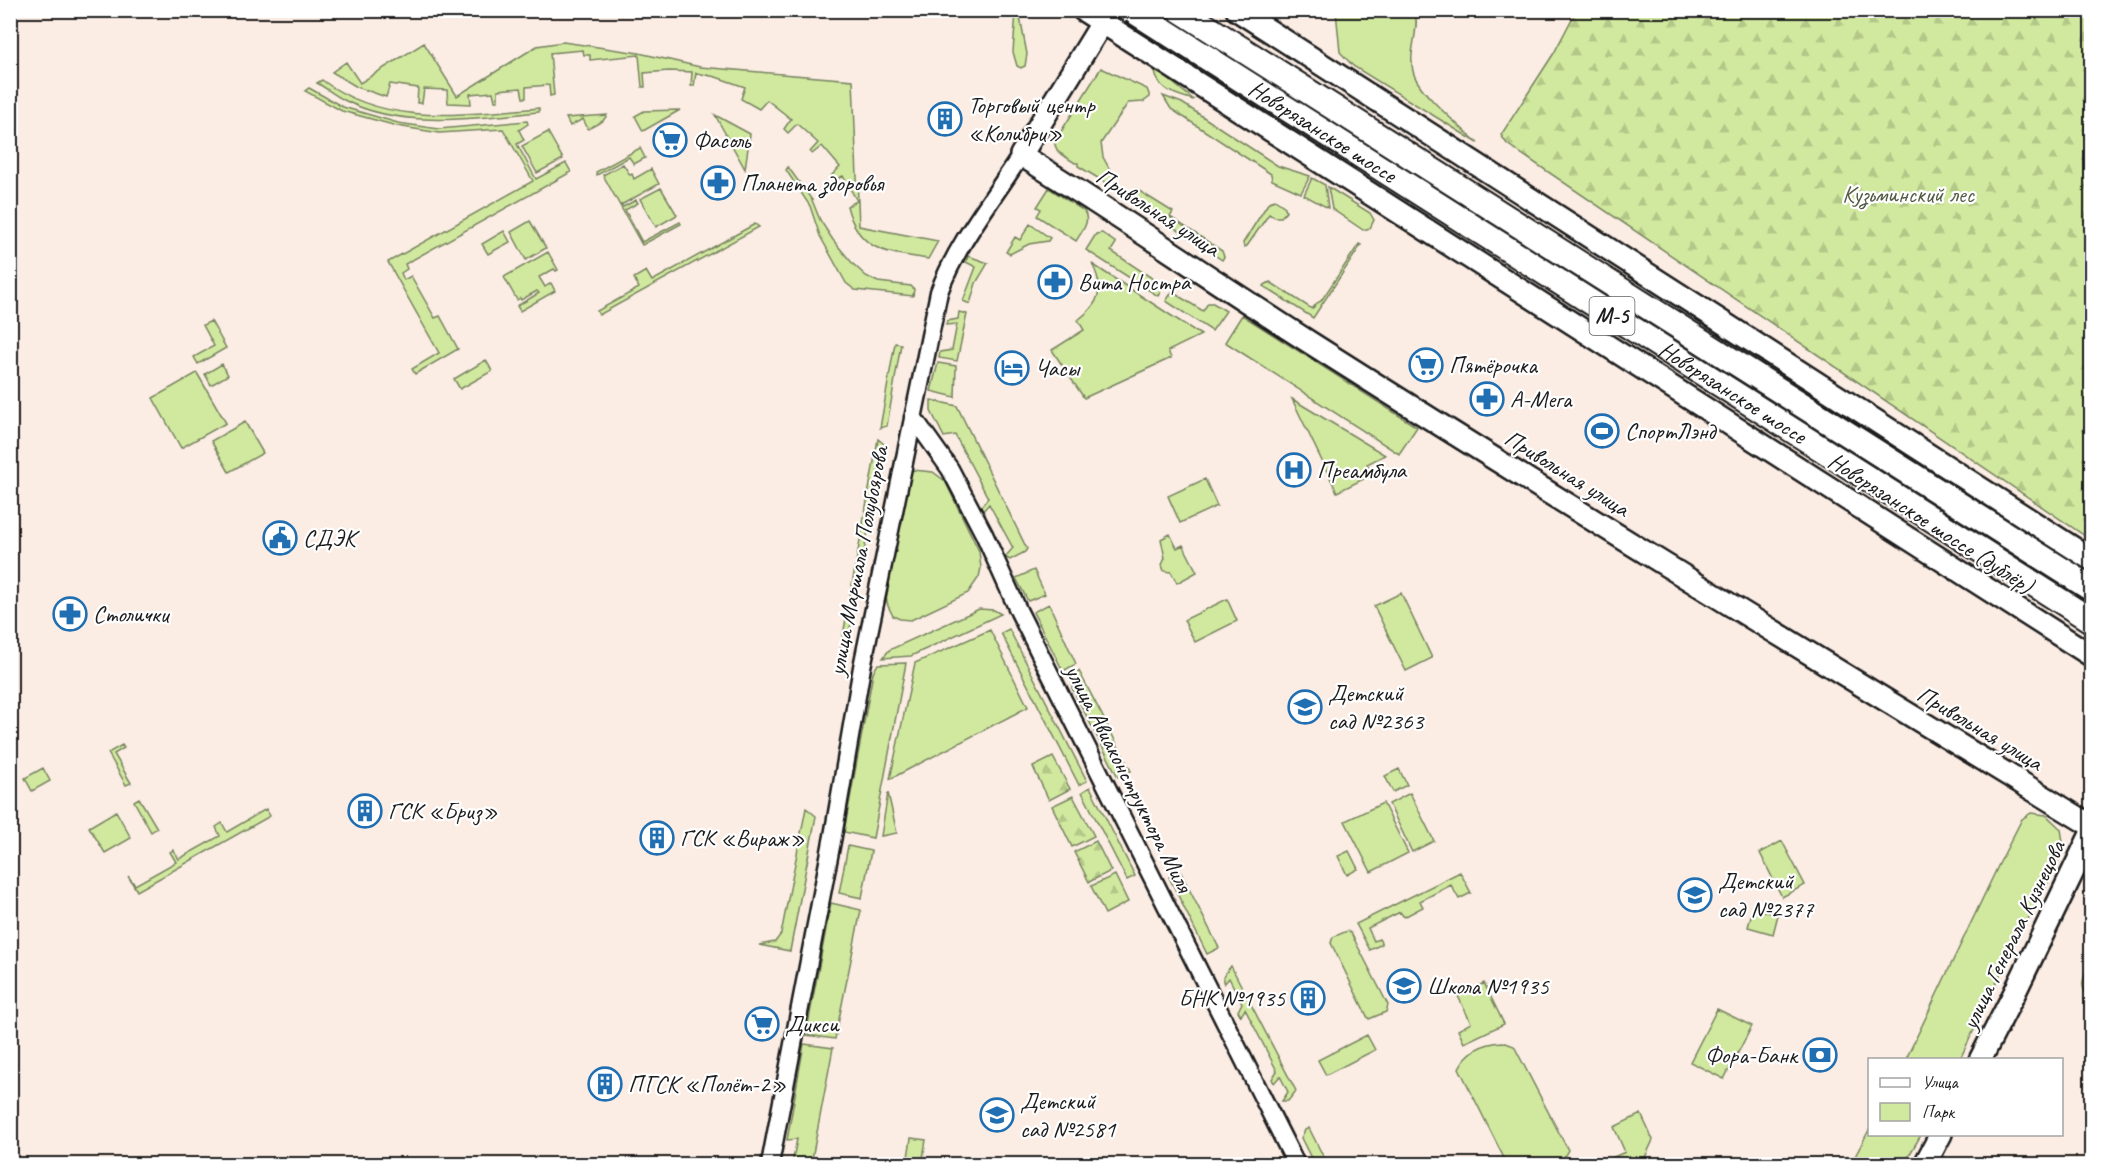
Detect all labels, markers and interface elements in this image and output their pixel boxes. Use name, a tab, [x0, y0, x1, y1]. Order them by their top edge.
street label: Новорязанское шоссе	[1243, 73, 1404, 191]
place label: Торговый центр «Колибри»	[968, 90, 1096, 148]
building icon: Торговый центр «Колибри»	[927, 101, 963, 137]
supermarket icon: Фасоль	[652, 122, 688, 158]
place label: Фасоль	[693, 125, 752, 155]
street label: Привольная улица	[1090, 161, 1227, 264]
pharmacy icon: Планета здоровья	[700, 165, 736, 201]
place label: Планета здоровья	[741, 168, 885, 199]
park label: Кузьминский лес	[1842, 179, 1975, 210]
pharmacy icon: Вита Ностра	[1037, 264, 1073, 300]
place label: Вита Ностра	[1078, 267, 1192, 297]
road number: М-5	[1590, 297, 1634, 335]
street label: Новорязанское шоссе	[1653, 334, 1814, 452]
supermarket icon: Пятёрочка	[1408, 347, 1444, 383]
hotel icon: Часы	[994, 350, 1030, 386]
place label: Пятёрочка	[1449, 350, 1538, 380]
place label: Часы	[1035, 353, 1082, 383]
pharmacy icon: А-Мега	[1469, 381, 1505, 417]
place label: А-Мега	[1510, 384, 1573, 414]
sports icon: СпортЛэнд	[1584, 413, 1620, 449]
place label: СпортЛэнд	[1625, 416, 1718, 446]
street label: Привольная улица	[1499, 423, 1636, 524]
street label: улица Маршала Полубоярова	[821, 442, 895, 680]
street label: Новорязанское шоссе (дублёр)	[1823, 445, 2040, 601]
hospital icon: Преамбула	[1276, 452, 1312, 488]
place label: Преамбула	[1317, 455, 1408, 485]
public building icon: СДЭК	[262, 520, 298, 556]
place label: СДЭК	[303, 523, 361, 553]
pharmacy icon: Столички	[52, 596, 88, 632]
place label: Столички	[93, 599, 171, 629]
street label: улица Авиаконструктора Миля	[1058, 658, 1200, 898]
place label: Детский сад №2363	[1328, 678, 1426, 736]
street label: Привольная улица	[1912, 679, 2050, 778]
school or university icon: Детский сад №2363	[1287, 689, 1323, 725]
building icon: ГСК «Бриз»	[347, 793, 383, 829]
place label: ГСК «Бриз»	[388, 796, 498, 826]
building icon: ГСК «Вираж»	[639, 820, 675, 856]
place label: ГСК «Вираж»	[680, 823, 805, 853]
street label: улица Генерала Кузнецова	[1953, 834, 2072, 1036]
place label: Детский сад №2377	[1718, 866, 1815, 924]
school or university icon: Детский сад №2377	[1677, 877, 1713, 913]
school or university icon: Школа №1935	[1386, 968, 1422, 1004]
place label: Школа №1935	[1427, 971, 1550, 1001]
building icon: БНК №1935	[1290, 980, 1326, 1016]
place label: БНК №1935	[1179, 983, 1286, 1013]
supermarket icon: Дикси	[744, 1006, 780, 1042]
place label: Дикси	[785, 1009, 840, 1039]
bank icon: Фора-Банк	[1802, 1037, 1838, 1073]
place label: Фора-Банк	[1705, 1040, 1799, 1070]
legend	[1868, 1058, 2063, 1136]
building icon: ПГСК «Полёт-2»	[587, 1066, 623, 1102]
place label: ПГСК «Полёт-2»	[628, 1069, 786, 1099]
text: Улица	[1922, 1071, 1959, 1093]
place label: Детский сад №2581	[1020, 1086, 1117, 1144]
school or university icon: Детский сад №2581	[979, 1097, 1015, 1133]
text: Парк	[1922, 1101, 1956, 1123]

